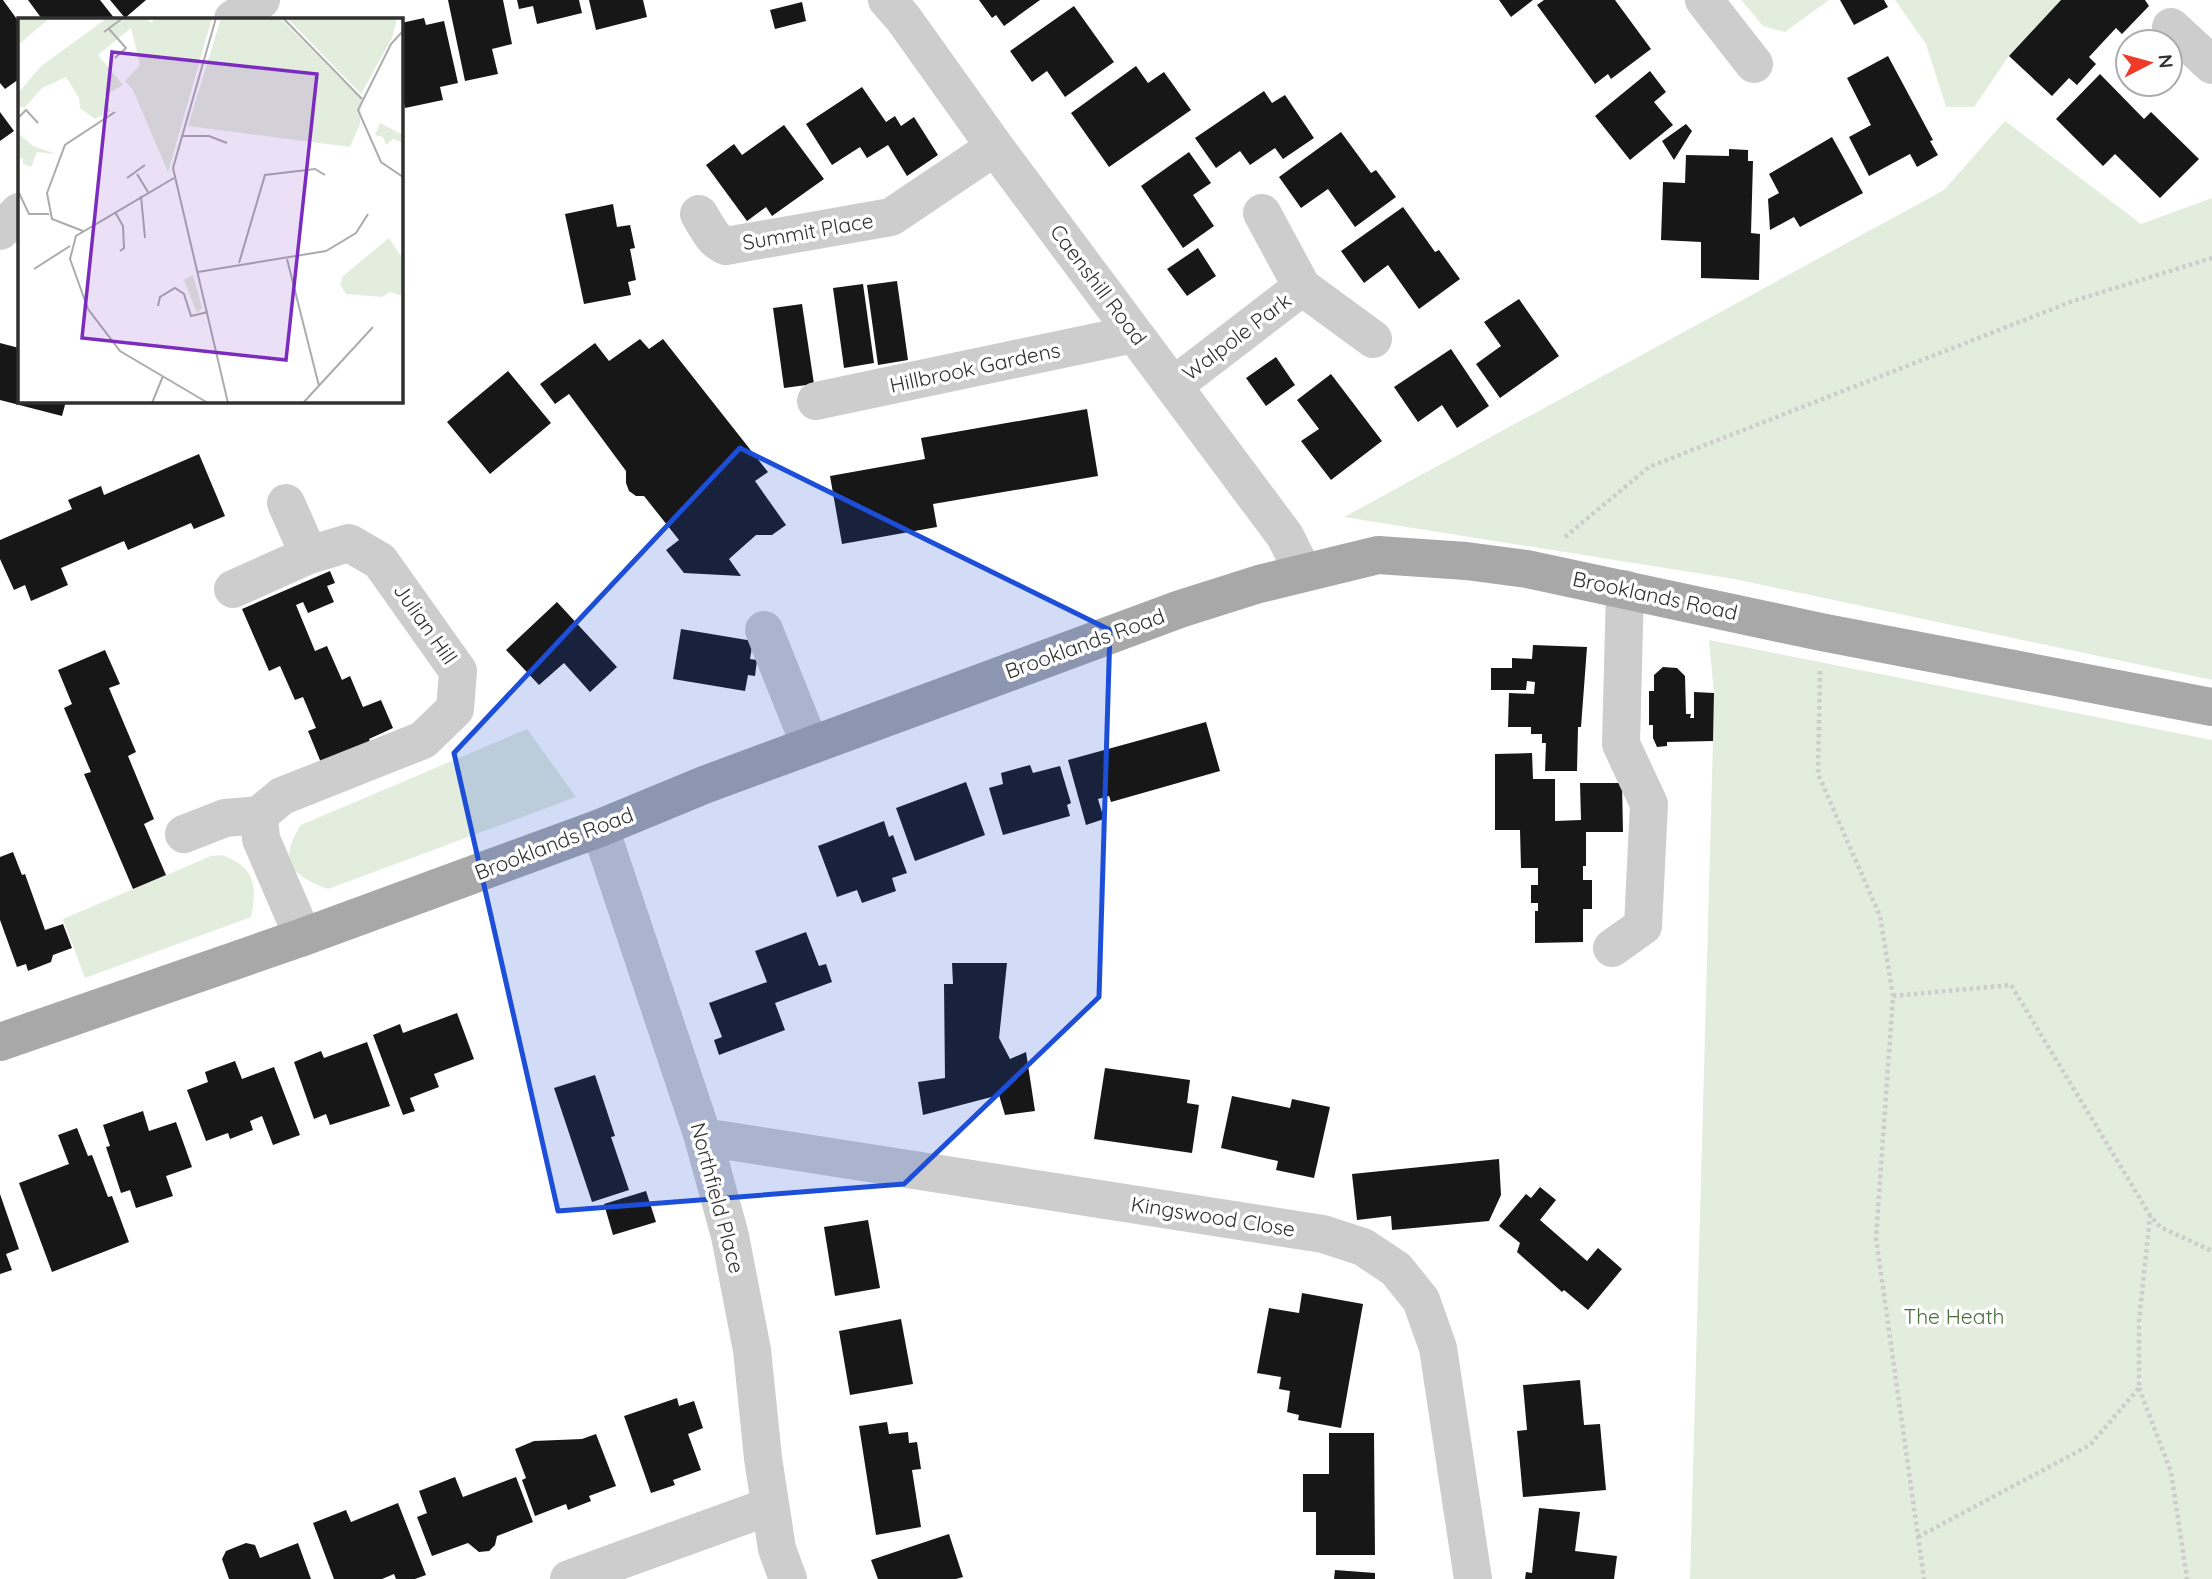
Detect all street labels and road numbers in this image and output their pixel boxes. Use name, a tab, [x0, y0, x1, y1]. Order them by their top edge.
street label: Summit Place	[740, 207, 875, 255]
street label: Caenshill Road	[1045, 219, 1153, 350]
street label: Walpole Park	[1177, 287, 1296, 386]
street label: Hillbrook Gardens	[887, 336, 1062, 398]
street label: Brooklands Road	[1570, 565, 1740, 625]
street label: Julian Hill	[388, 578, 463, 669]
street label: Brooklands Road	[1001, 602, 1168, 684]
street label: Brooklands Road	[471, 801, 637, 885]
street label: Northfield Place	[685, 1120, 751, 1276]
street label: Kingswood Close	[1129, 1190, 1297, 1242]

